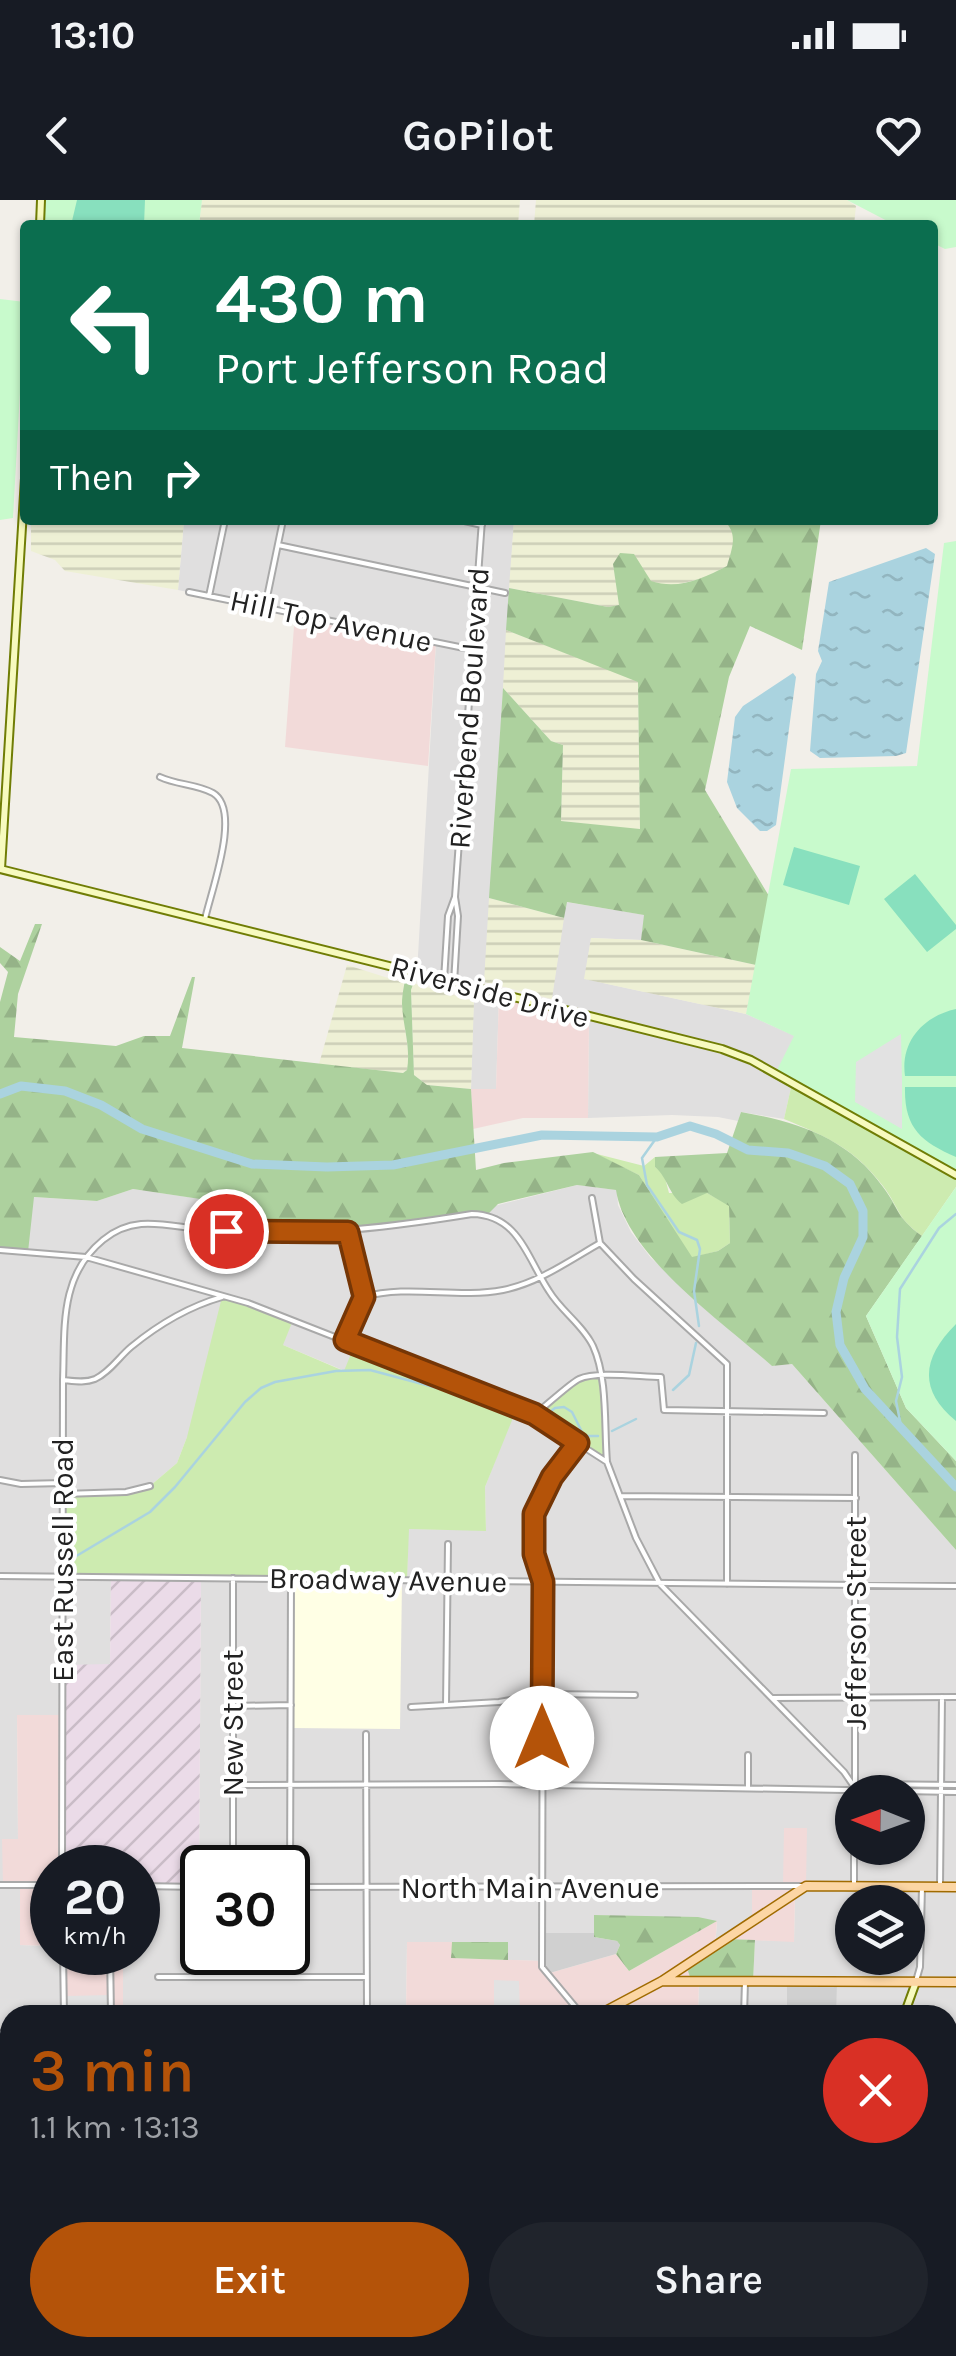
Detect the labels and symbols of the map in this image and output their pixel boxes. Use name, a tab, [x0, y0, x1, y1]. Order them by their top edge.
street label: Riverbend Boulevard	[441, 566, 497, 850]
street label: Hill Top Avenue	[227, 582, 435, 660]
street label: Riverside Drive	[387, 948, 593, 1036]
pin	[184, 1189, 269, 1274]
street label: East Russell Road	[45, 1438, 81, 1682]
street label: Jefferson Street	[838, 1516, 874, 1730]
street label: Broadway Avenue	[269, 1560, 507, 1600]
street label: New Street	[215, 1649, 251, 1797]
position arrow	[490, 1686, 594, 1790]
north arrow	[835, 1775, 925, 1865]
speed limit sign: 30	[180, 1845, 310, 1975]
street label: North Main Avenue	[400, 1870, 660, 1906]

